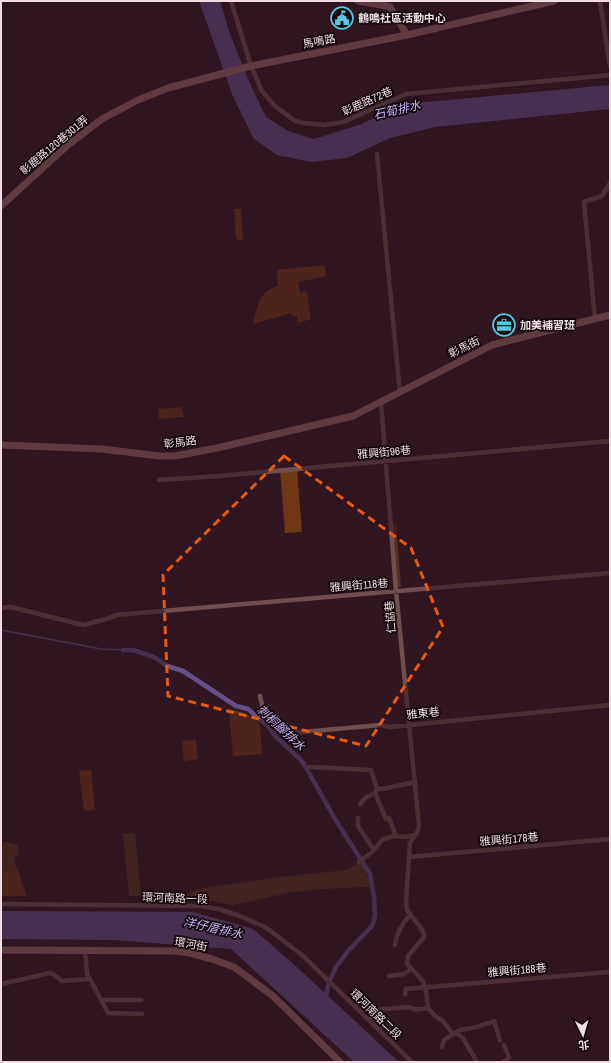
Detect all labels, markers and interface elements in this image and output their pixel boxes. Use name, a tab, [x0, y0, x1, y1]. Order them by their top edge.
public building icon: 鶴鳴社區活動中心	[329, 5, 355, 31]
place label: 鶴鳴社區活動中心	[358, 11, 446, 25]
street label: 馬鳴路	[301, 31, 337, 51]
street label: 彰鹿路72巷	[339, 84, 395, 118]
water label: 石筍排水	[372, 97, 423, 123]
street label: 彰鹿路120巷301弄	[17, 112, 91, 178]
office icon: 加美補習班	[491, 312, 517, 338]
place label: 加美補習班	[520, 318, 575, 332]
street label: 彰馬街	[446, 333, 482, 361]
street label: 彰馬路	[163, 433, 197, 451]
street label: 雅興街96巷	[356, 443, 412, 461]
street label: 雅興街118巷	[329, 575, 389, 595]
street label: 仁協巷	[382, 600, 398, 634]
water label: 刺桐腳排水	[254, 702, 309, 755]
street label: 雅東巷	[406, 704, 440, 722]
street label: 雅興街178巷	[479, 829, 539, 849]
street label: 環河南路一段	[142, 890, 208, 906]
water label: 洋仔厝排水	[182, 913, 245, 943]
street label: 環河街	[174, 934, 208, 954]
street label: 雅興街188巷	[487, 960, 547, 980]
street label: 環河南路二段	[347, 986, 405, 1042]
north arrow	[563, 1015, 603, 1055]
text: 北	[578, 1038, 590, 1052]

